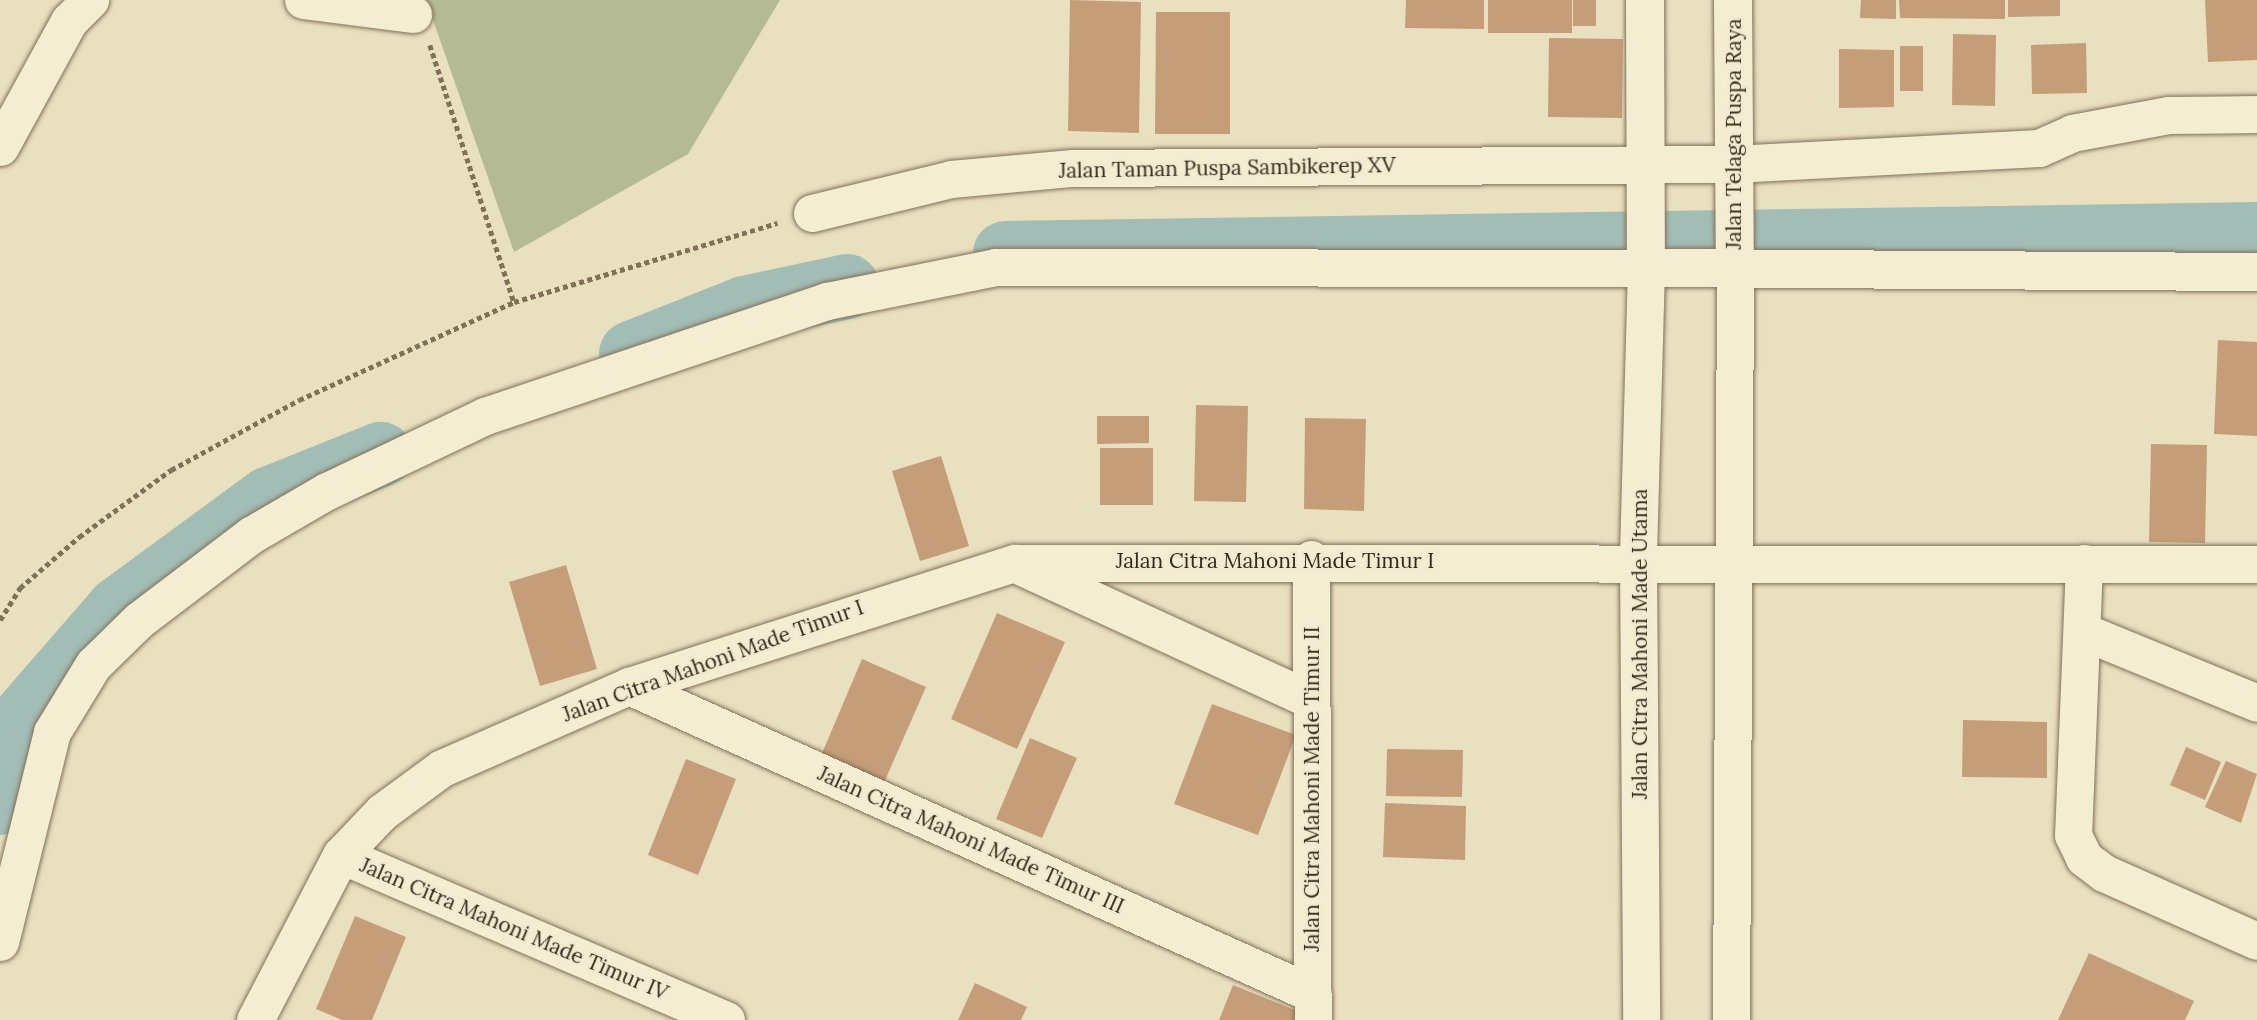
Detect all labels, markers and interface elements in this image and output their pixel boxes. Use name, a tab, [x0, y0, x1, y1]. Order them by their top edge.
street label: Jalan Telaga Puspa Raya	[1721, 18, 1747, 250]
street label: Jalan Taman Puspa Sambikerep XV	[1058, 152, 1396, 184]
street label: Jalan Citra Mahoni Made Utama	[1627, 489, 1653, 799]
street label: Jalan Citra Mahoni Made Timur I	[1116, 548, 1434, 574]
street label: Jalan Citra Mahoni Made Timur I	[559, 595, 867, 727]
street label: Jalan Citra Mahoni Made Timur II	[1299, 626, 1325, 952]
street label: Jalan Citra Mahoni Made Timur III	[814, 761, 1128, 919]
street label: Jalan Citra Mahoni Made Timur IV	[356, 852, 672, 1006]

